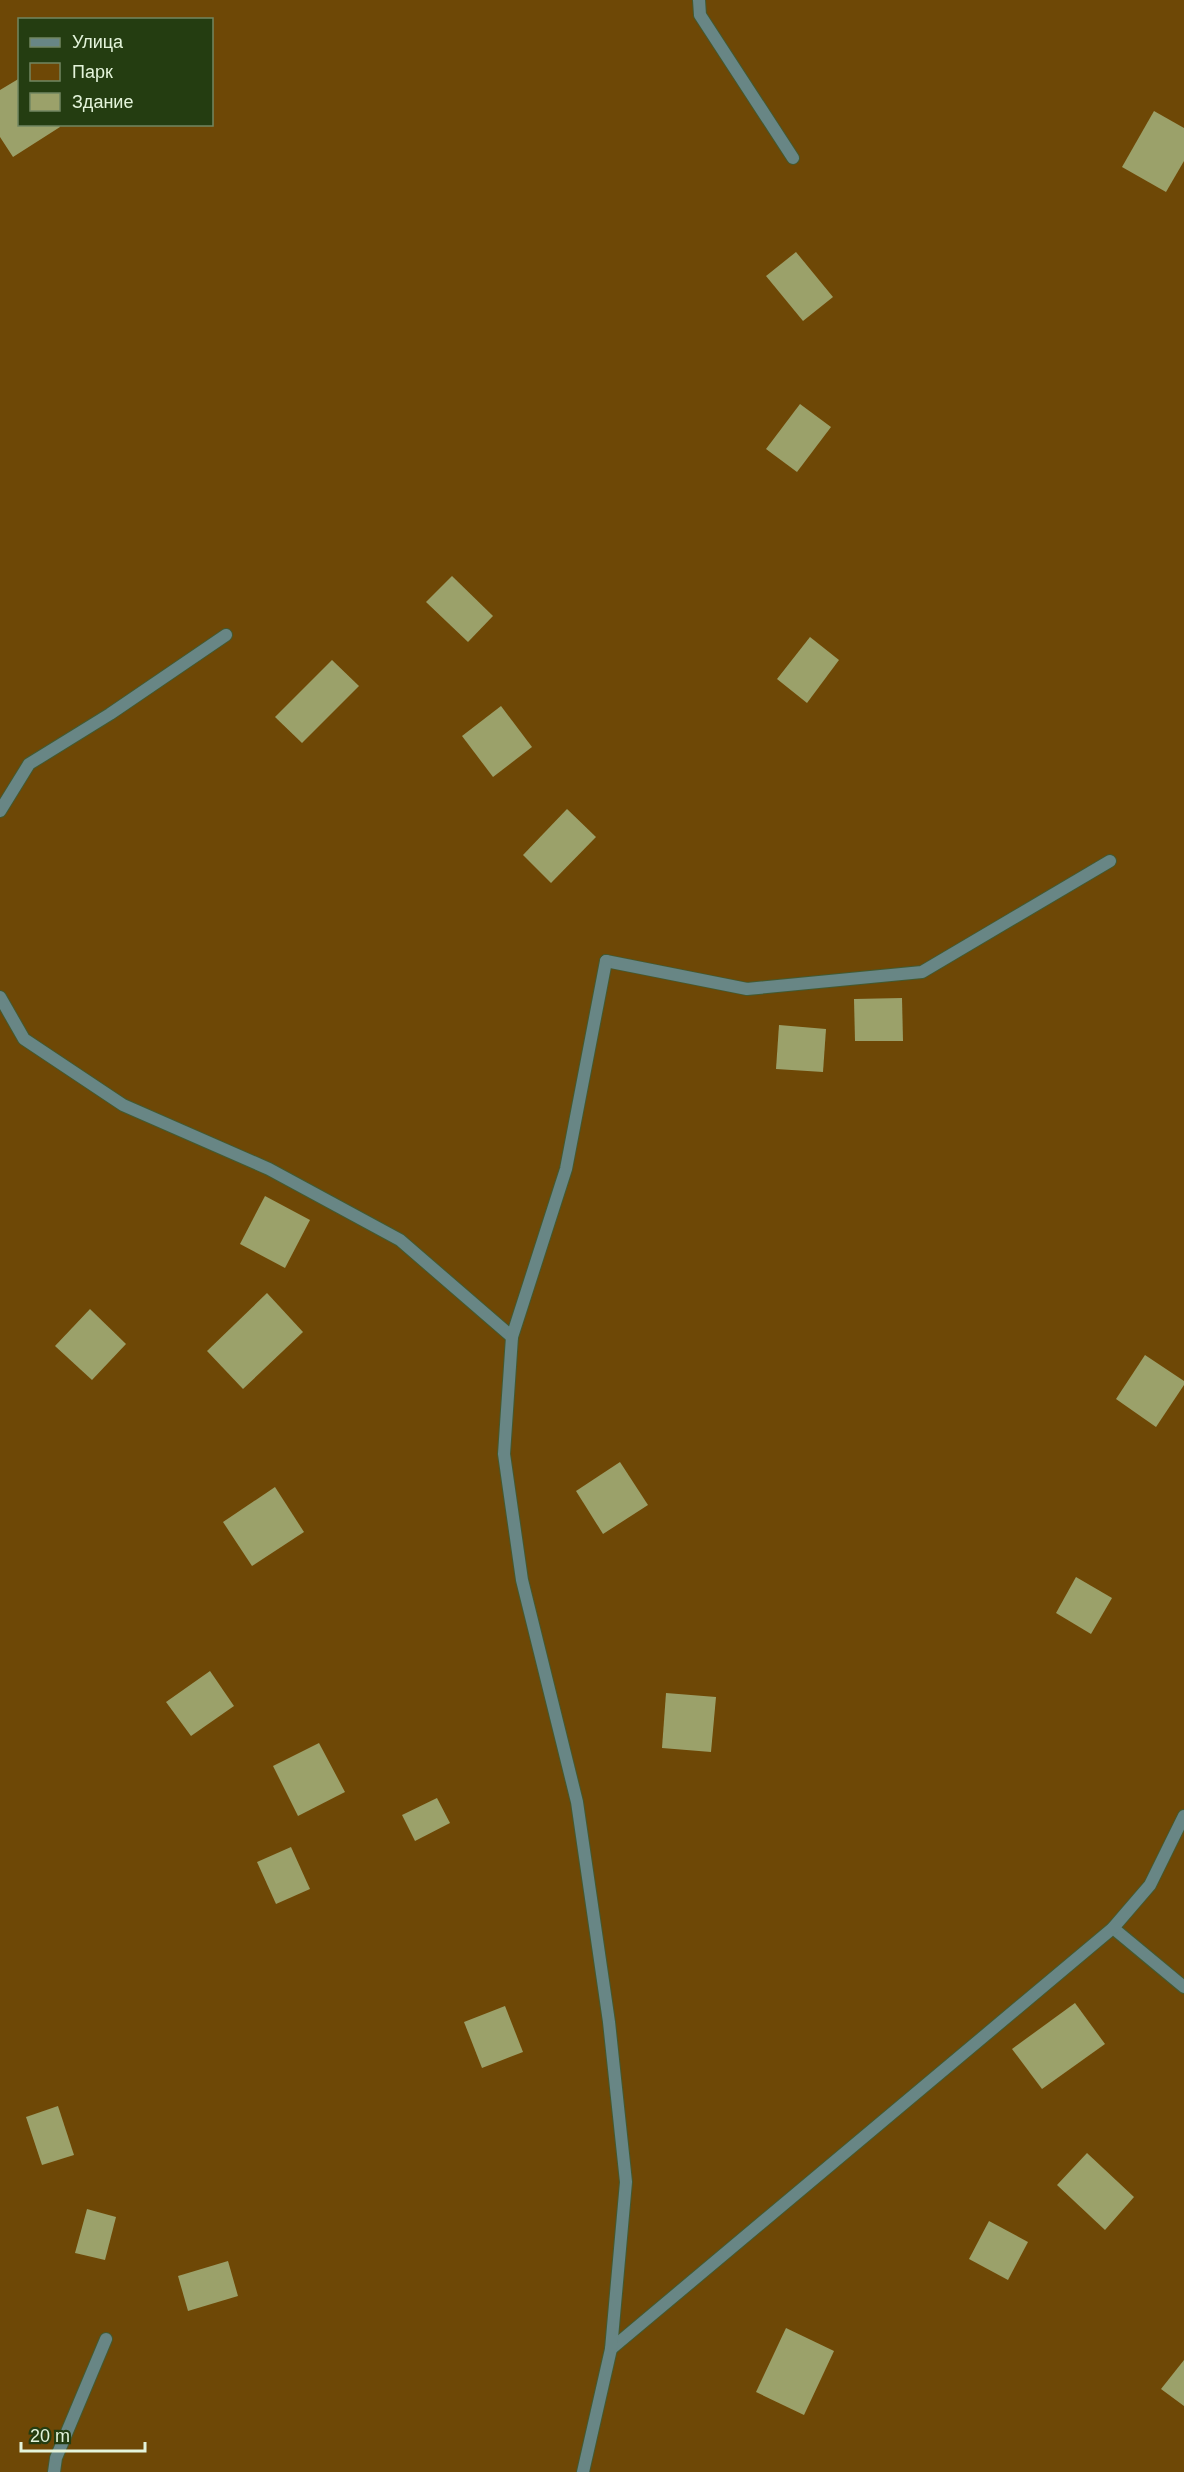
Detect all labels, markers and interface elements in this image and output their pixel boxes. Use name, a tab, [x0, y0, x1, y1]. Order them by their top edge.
legend	[18, 18, 213, 126]
text: Улица	[72, 32, 124, 52]
text: Парк	[72, 62, 113, 82]
text: Здание	[72, 92, 133, 112]
scale bar	[21, 2415, 146, 2453]
text: 20 m	[30, 2426, 70, 2446]

